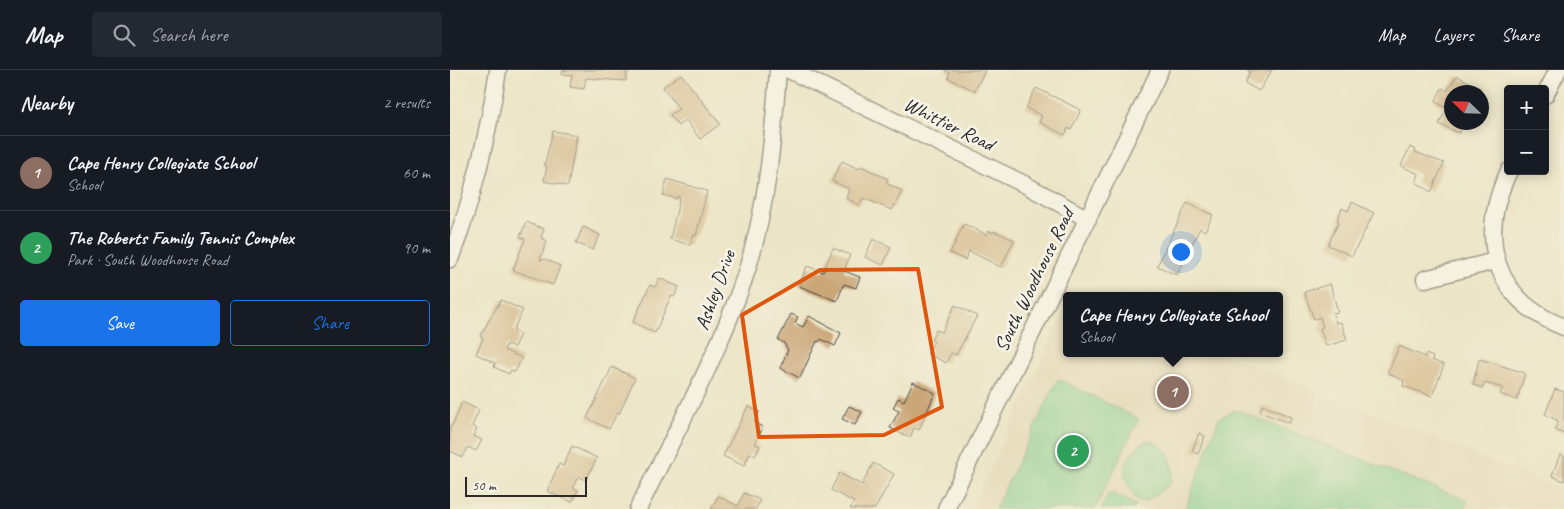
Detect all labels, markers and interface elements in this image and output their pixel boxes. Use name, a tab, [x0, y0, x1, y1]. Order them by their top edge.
search box	[92, 12, 442, 57]
text: Map	[25, 20, 62, 50]
icon: search	[110, 21, 138, 49]
text: Search here	[150, 23, 228, 47]
text: Map	[1378, 24, 1406, 46]
text: Layers	[1434, 24, 1473, 46]
text: Share	[1501, 24, 1539, 46]
north arrow	[1444, 85, 1489, 130]
map controls	[1504, 85, 1549, 175]
button: +	[1504, 85, 1549, 130]
text: Nearby	[20, 90, 73, 116]
street label: Whittier Road	[900, 91, 1001, 158]
text: 2 results	[383, 93, 430, 113]
button: −	[1504, 130, 1549, 175]
text: Cape Henry Collegiate School	[67, 151, 255, 175]
text: 1	[32, 163, 40, 183]
text: 60 m	[403, 163, 430, 183]
text: School	[67, 175, 101, 195]
street label: South Woodhouse Road	[988, 201, 1081, 356]
text: The Roberts Family Tennis Complex	[67, 226, 294, 250]
text: 2	[32, 238, 40, 258]
text: 90 m	[403, 238, 430, 258]
your location	[1168, 239, 1194, 265]
street label: Ashley Drive	[689, 245, 741, 333]
text: Park · South Woodhouse Road	[67, 250, 228, 270]
popup	[1063, 292, 1283, 357]
button: Save	[20, 300, 220, 346]
button: Share	[230, 300, 430, 346]
text: Cape Henry Collegiate School	[1079, 303, 1267, 327]
text: School	[1079, 327, 1113, 347]
pin: 1	[1157, 373, 1189, 411]
pin: 2	[1057, 432, 1089, 470]
scale bar	[465, 474, 588, 497]
text: 50 m	[472, 477, 496, 494]

